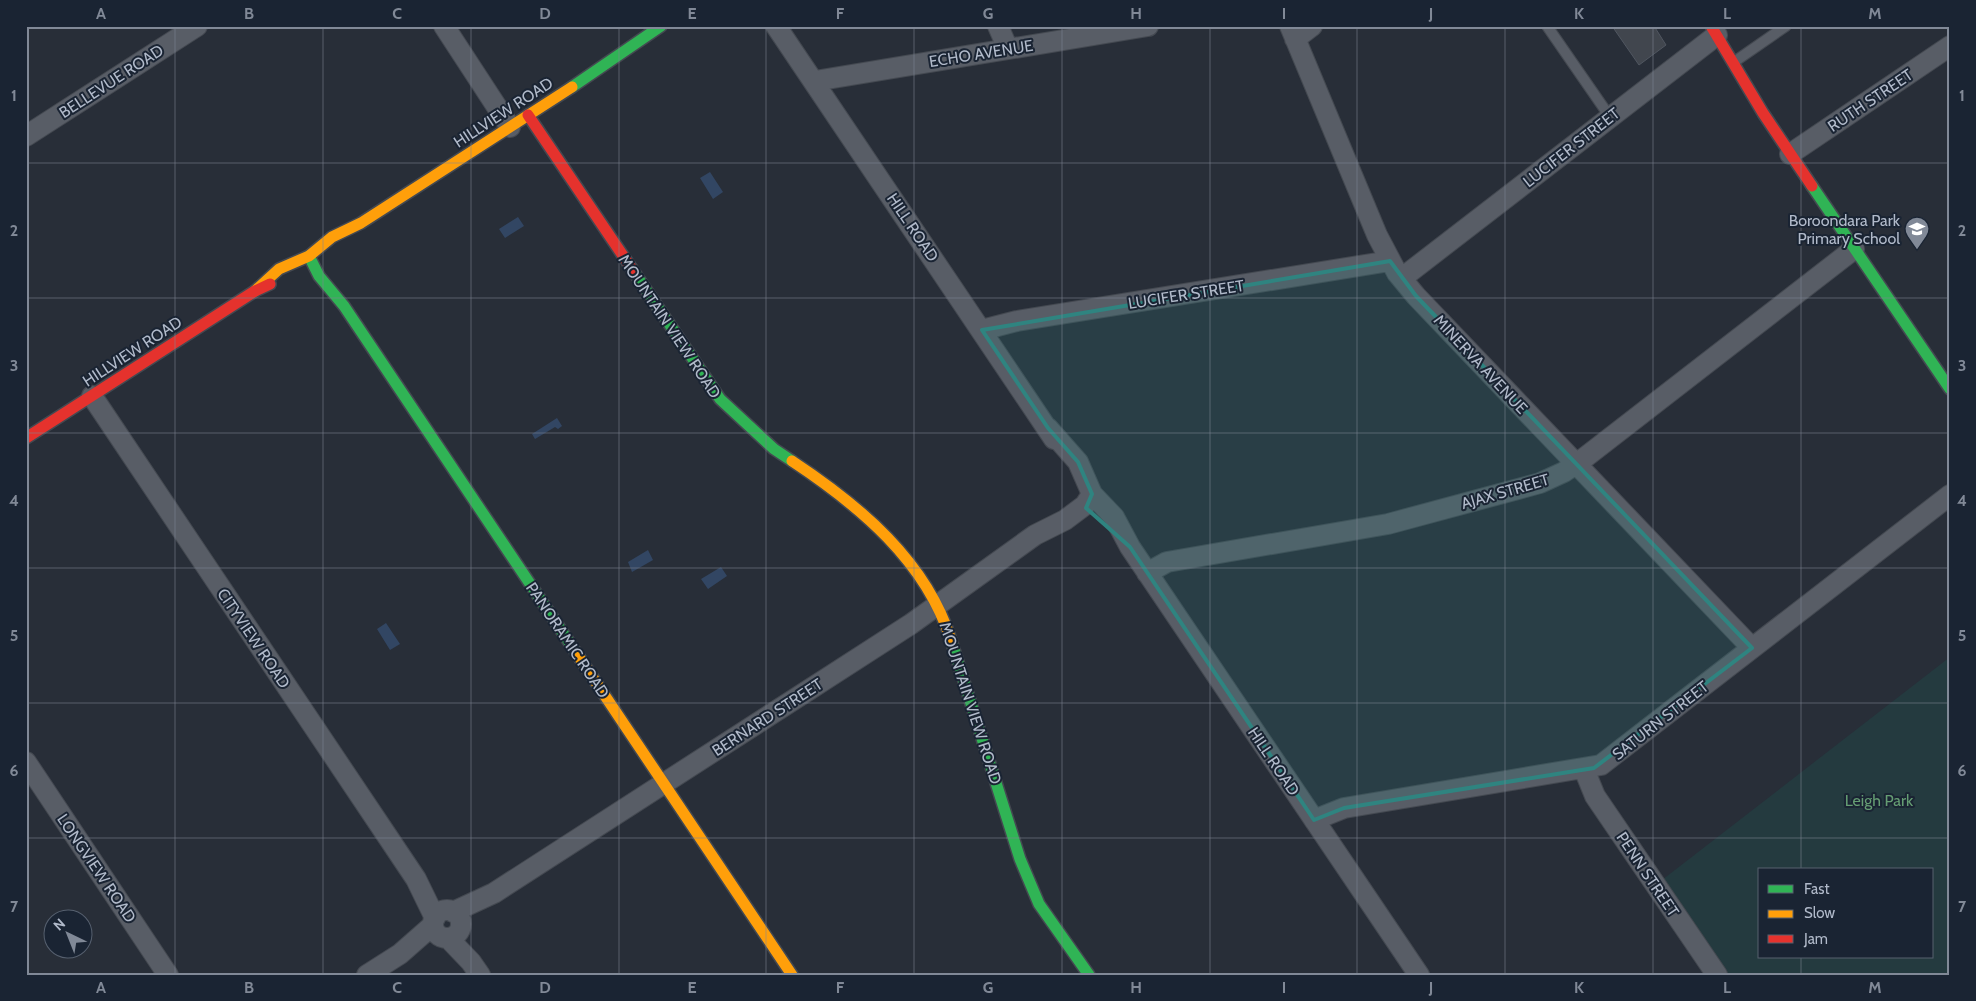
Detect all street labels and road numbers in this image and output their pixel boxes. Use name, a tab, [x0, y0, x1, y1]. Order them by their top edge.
street label: ECHO AVENUE	[928, 36, 1035, 71]
street label: BELLEVUE ROAD	[56, 41, 167, 122]
street label: RUTH STREET	[1824, 65, 1917, 136]
street label: HILLVIEW ROAD	[450, 73, 556, 152]
street label: LUCIFER STREET	[1519, 103, 1624, 191]
street label: HILL ROAD	[883, 190, 942, 265]
street label: MOUNTAIN VIEW ROAD	[614, 251, 725, 402]
street label: LUCIFER STREET	[1127, 276, 1246, 313]
street label: MINERVA AVENUE	[1430, 311, 1532, 418]
street label: HILLVIEW ROAD	[79, 312, 185, 391]
street label: AJAX STREET	[1459, 470, 1552, 513]
street label: PANORAMIC ROAD	[522, 579, 613, 702]
street label: CITYVIEW ROAD	[213, 585, 294, 692]
street label: MOUNTAIN VIEW ROAD	[935, 620, 1006, 787]
street label: BERNARD STREET	[708, 674, 826, 760]
street label: SATURN STREET	[1608, 677, 1713, 764]
street label: HILL ROAD	[1244, 724, 1303, 799]
street label: LONGVIEW ROAD	[54, 810, 140, 926]
street label: PENN STREET	[1612, 828, 1683, 921]

